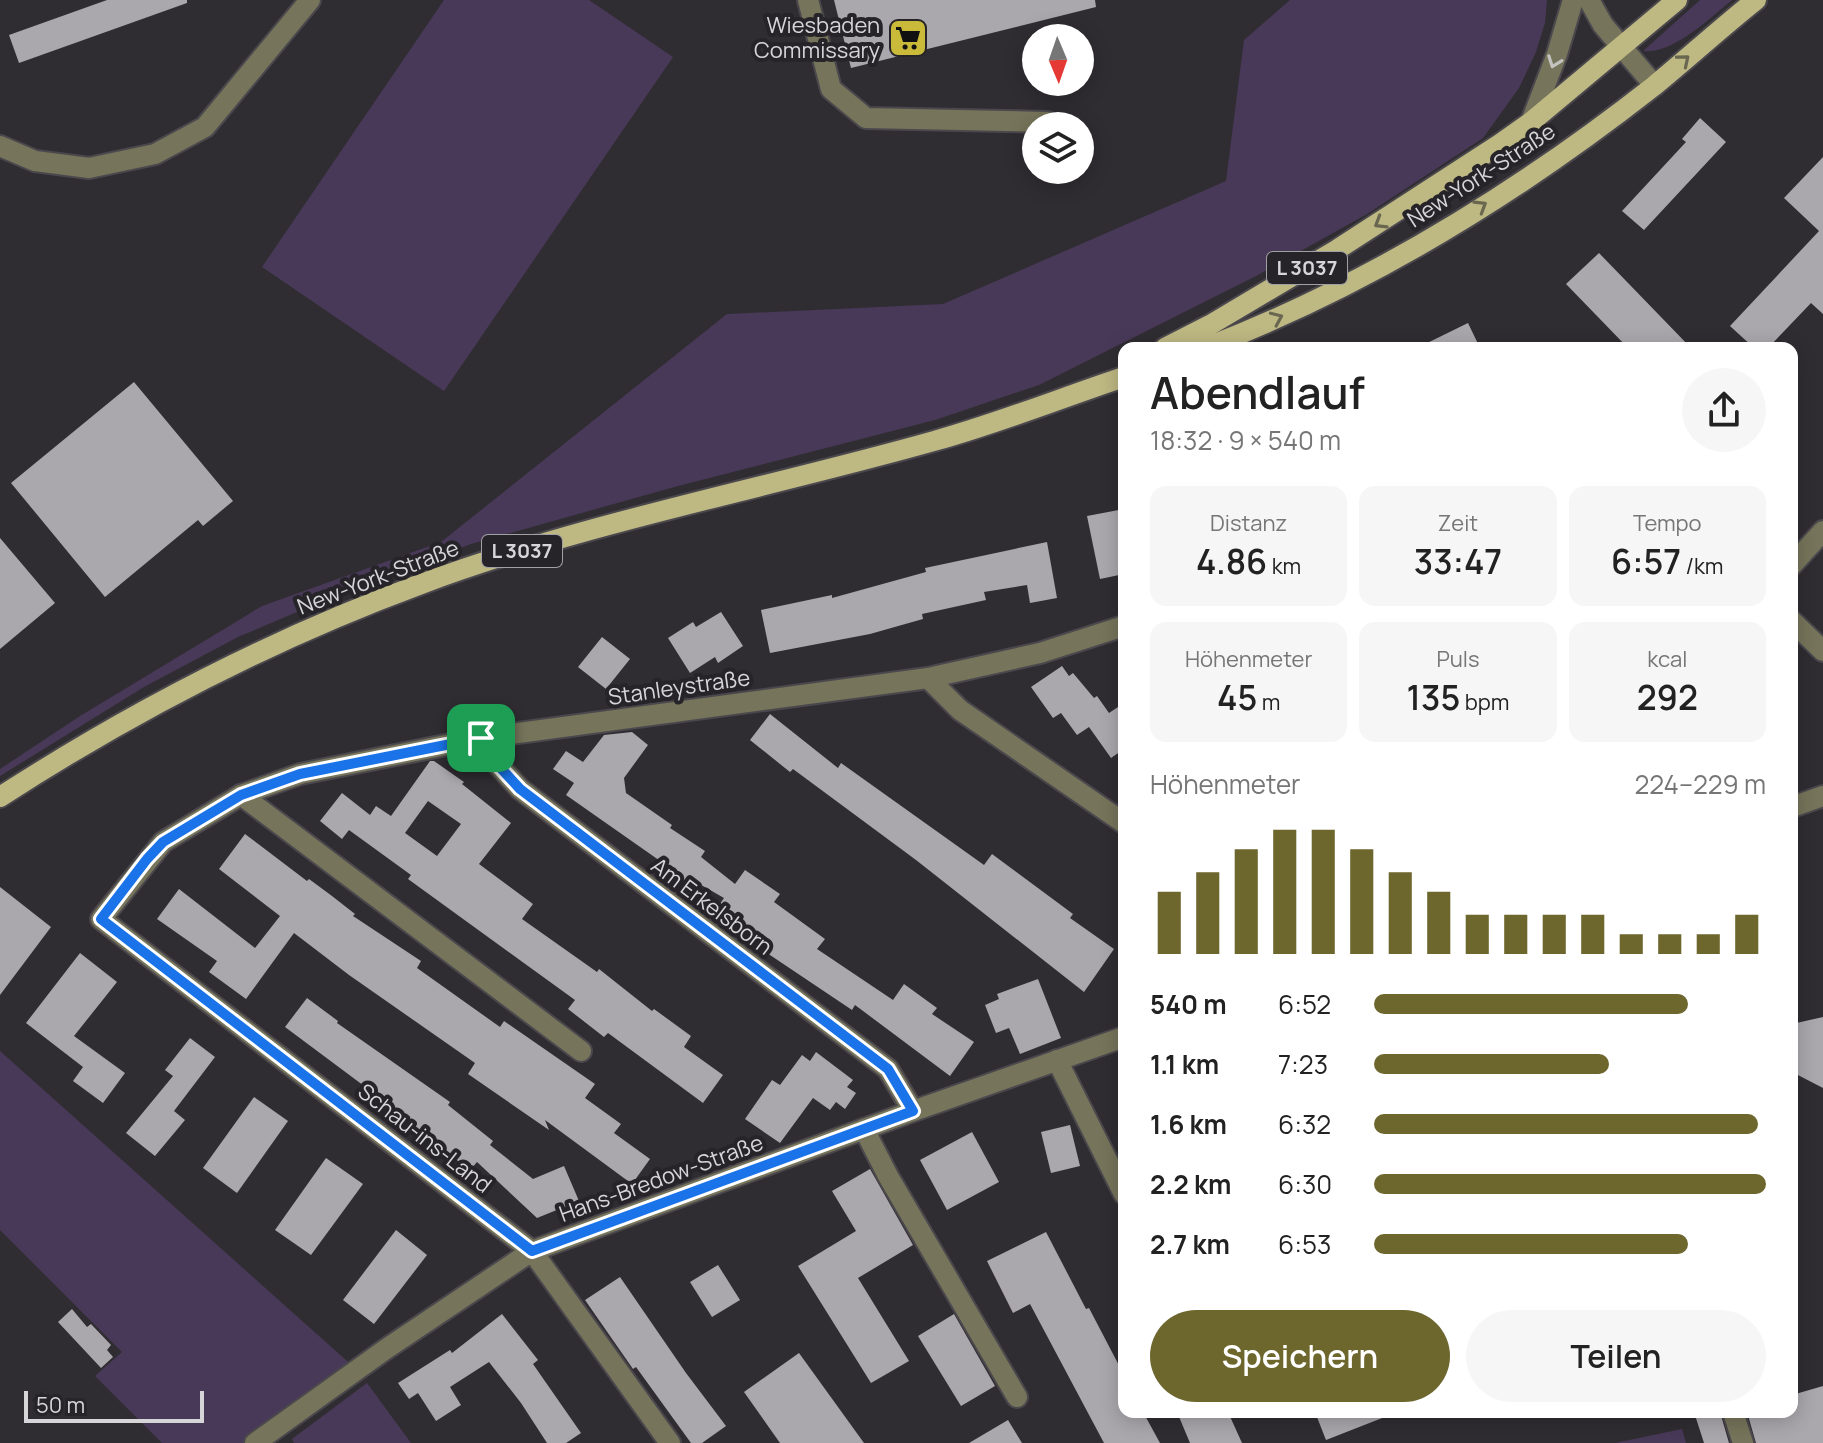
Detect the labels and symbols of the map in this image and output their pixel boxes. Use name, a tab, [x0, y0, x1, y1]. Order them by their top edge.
place label: Wiesbaden Commissary	[754, 10, 880, 65]
supermarket icon: Wiesbaden Commissary	[887, 17, 929, 59]
north arrow	[1022, 24, 1094, 96]
one-way arrow	[1547, 54, 1564, 68]
one-way arrow	[1675, 55, 1689, 70]
street label: New-York-Straße	[1401, 116, 1561, 234]
one-way arrow	[1472, 201, 1487, 216]
one-way arrow	[1374, 214, 1389, 229]
road number: L 3037	[1267, 252, 1347, 284]
one-way arrow	[1269, 311, 1283, 327]
street label: New-York-Straße	[293, 532, 463, 622]
road number: L 3037	[482, 535, 562, 567]
street label: Stanleystraße	[606, 662, 752, 712]
pin	[447, 704, 515, 772]
street label: Am Erkelsborn	[645, 850, 779, 962]
street label: Schau-ins-Land	[352, 1076, 498, 1200]
street label: Hans-Bredow-Straße	[555, 1127, 767, 1229]
scale bar	[24, 1387, 204, 1423]

